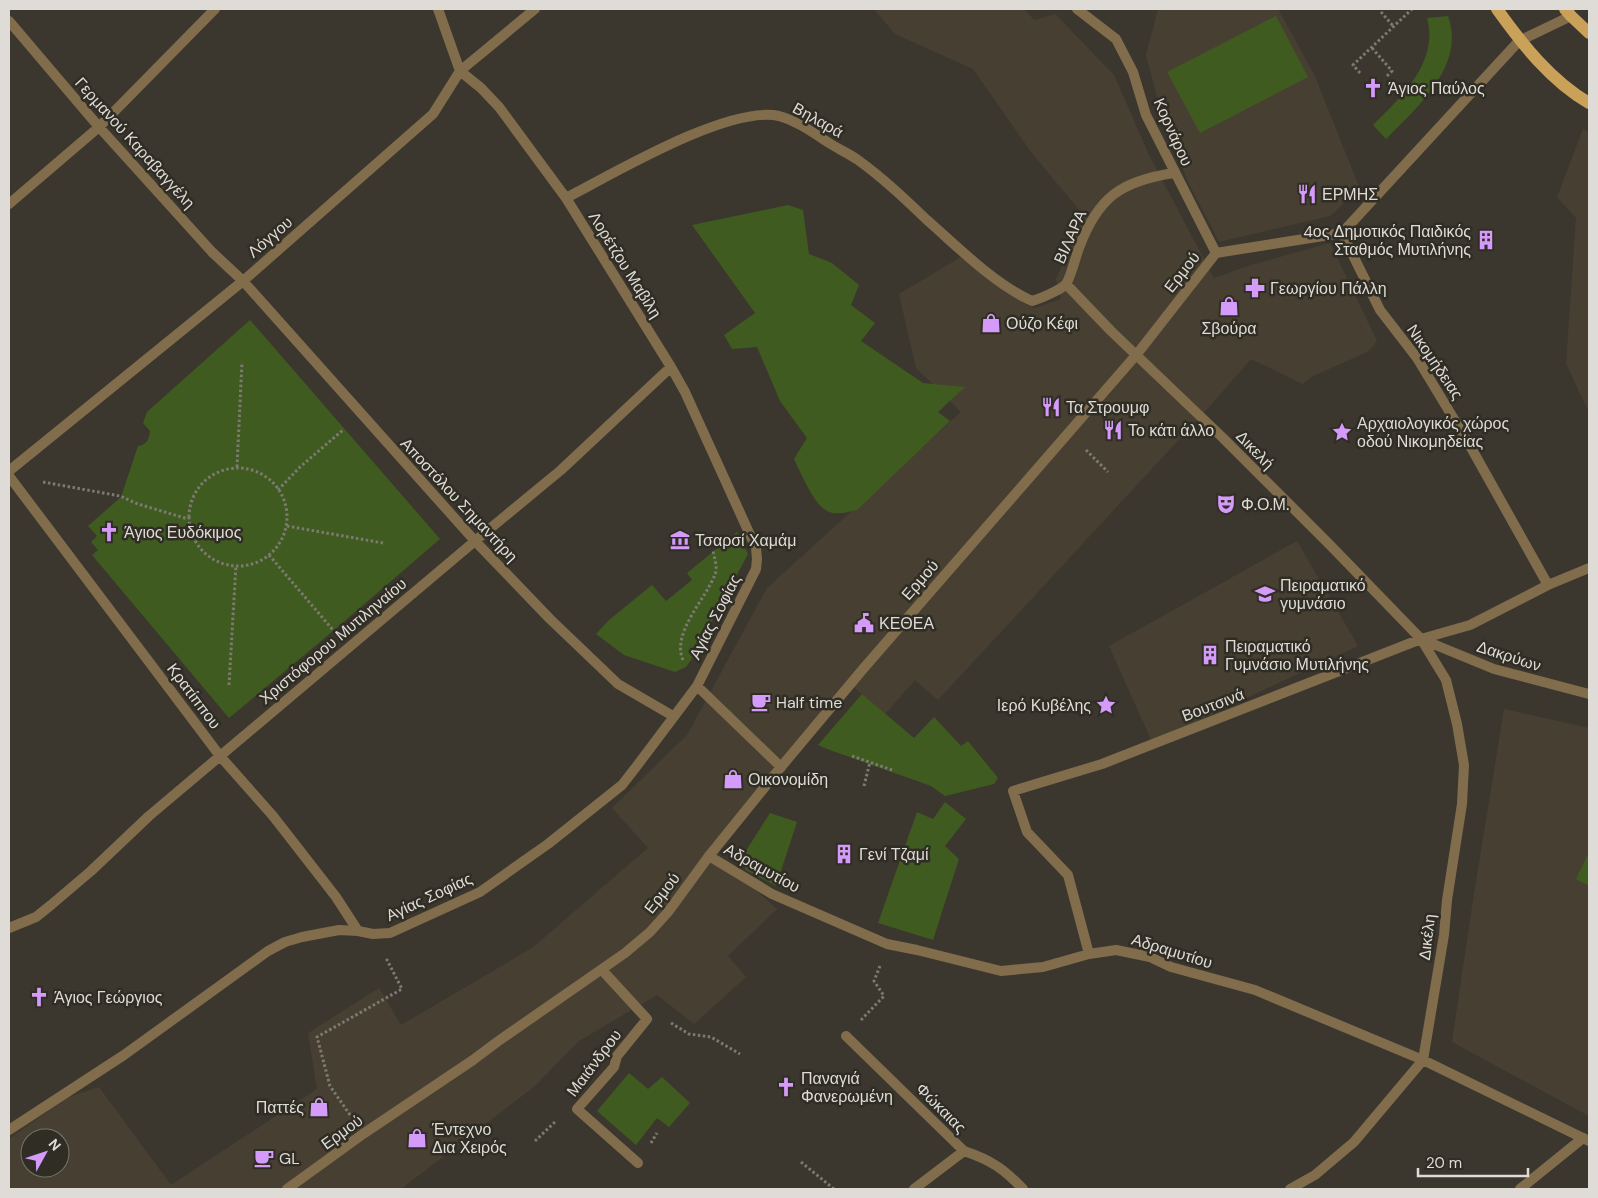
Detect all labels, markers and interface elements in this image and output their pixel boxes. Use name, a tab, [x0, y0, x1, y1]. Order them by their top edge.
street label: Γερμανού Καραβαγγέλη	[70, 73, 200, 213]
church icon: Άγιος Παύλος	[1362, 77, 1384, 99]
place label: Άγιος Παύλος	[1388, 78, 1485, 99]
street label: Κορνάρου	[1149, 95, 1197, 169]
street label: Βηλαρά	[789, 97, 847, 143]
restaurant icon: ΕΡΜΗΣ	[1296, 183, 1318, 205]
place label: ΕΡΜΗΣ	[1322, 184, 1378, 205]
street label: ΒΙΛΑΡΑ	[1049, 207, 1091, 267]
street label: Λορέτζου Μαβίλη	[584, 208, 666, 322]
street label: Λόγγου	[243, 212, 297, 262]
place label: 4ος Δημοτικός Παιδικός Σταθμός Μυτιλήνης	[1303, 221, 1471, 260]
building icon: 4ος Δημοτικός Παιδικός Σταθμός Μυτιλήνης	[1475, 229, 1497, 251]
street label: Ερμού	[1159, 247, 1205, 297]
pharmacy icon: Γεωργίου Πάλλη	[1244, 277, 1266, 299]
place label: Γεωργίου Πάλλη	[1270, 278, 1387, 299]
shop icon: Σβούρα	[1218, 295, 1240, 317]
shop icon: Ούζο Κέφι	[980, 312, 1002, 334]
place label: Ούζο Κέφι	[1006, 313, 1079, 334]
place label: Σβούρα	[1201, 318, 1257, 339]
street label: Νικομήδειας	[1402, 320, 1468, 404]
restaurant icon: Τα Στρουμφ	[1040, 396, 1062, 418]
place label: Τα Στρουμφ	[1066, 397, 1149, 418]
place label: Αρχαιολογικός χώρος οδού Νικομηδείας	[1357, 413, 1509, 452]
restaurant icon: Το κάτι άλλο	[1102, 419, 1124, 441]
place label: Το κάτι άλλο	[1128, 420, 1214, 441]
place icon: Αρχαιολογικός χώρος οδού Νικομηδείας	[1331, 421, 1353, 443]
street label: Δικελή	[1231, 426, 1279, 474]
street label: Αποστόλου Σημαντήρη	[396, 433, 522, 567]
theatre icon: Φ.Ο.Μ.	[1215, 493, 1237, 515]
place label: Φ.Ο.Μ.	[1241, 494, 1289, 515]
church icon: Άγιος Ευδόκιμος	[98, 521, 120, 543]
place label: Άγιος Ευδόκιμος	[124, 522, 242, 543]
museum icon: Τσαρσί Χαμάμ	[669, 529, 691, 551]
place label: Τσαρσί Χαμάμ	[695, 530, 797, 551]
street label: Ερμού	[897, 556, 943, 604]
street label: Αγίας Σοφίας	[685, 571, 746, 663]
street label: Χριστόφορου Μυτιληναίου	[255, 573, 411, 709]
place label: Πειραματικό γυμνάσιο	[1280, 575, 1366, 614]
school or university icon: Πειραματικό γυμνάσιο	[1254, 583, 1276, 605]
public building icon: ΚΕΘΕΑ	[853, 612, 875, 634]
place label: ΚΕΘΕΑ	[879, 613, 934, 634]
place label: Πειραματικό Γυμνάσιο Μυτιλήνης	[1225, 636, 1369, 675]
street label: Δακρύων	[1474, 636, 1544, 676]
building icon: Πειραματικό Γυμνάσιο Μυτιλήνης	[1199, 644, 1221, 666]
street label: Κρατίππου	[162, 659, 226, 733]
street label: Βουτσινά	[1179, 684, 1247, 726]
cafe icon: Half time	[750, 691, 772, 713]
place label: Half time	[776, 692, 842, 713]
place icon: Ιερό Κυβέλης	[1095, 694, 1117, 716]
place label: Ιερό Κυβέλης	[997, 695, 1091, 716]
shop icon: Οικονομίδη	[722, 768, 744, 790]
place label: Οικονομίδη	[748, 769, 828, 790]
street label: Αδραμυτίου	[720, 839, 804, 897]
building icon: Γενί Τζαμί	[833, 843, 855, 865]
place label: Γενί Τζαμί	[859, 844, 929, 865]
street label: Αγίας Σοφίας	[382, 868, 476, 926]
street label: Ερμού	[639, 868, 685, 918]
street label: Δικέλη	[1414, 913, 1440, 961]
street label: Αδραμυτίου	[1129, 929, 1215, 973]
church icon: Άγιος Γεώργιος	[28, 986, 50, 1008]
place label: Άγιος Γεώργιος	[54, 987, 163, 1008]
street label: Μαιάνδρου	[562, 1025, 626, 1101]
place label: Παναγιά Φανερωμένη	[801, 1068, 893, 1107]
church icon: Παναγιά Φανερωμένη	[775, 1076, 797, 1098]
street label: Φώκαιας	[911, 1078, 971, 1138]
shop icon: Παττές	[308, 1096, 330, 1118]
place label: Παττές	[256, 1097, 304, 1118]
street label: Ερμού	[317, 1110, 367, 1154]
place label: Έντεχνο Δια Χειρός	[431, 1119, 507, 1158]
shop icon: Έντεχνο Δια Χειρός	[406, 1127, 428, 1149]
north arrow	[20, 1128, 70, 1178]
text: N	[45, 1135, 65, 1154]
scale bar	[1418, 1146, 1528, 1178]
cafe icon: GL	[253, 1147, 275, 1169]
place label: GL	[279, 1148, 300, 1169]
text: 20 m	[1426, 1153, 1462, 1173]

